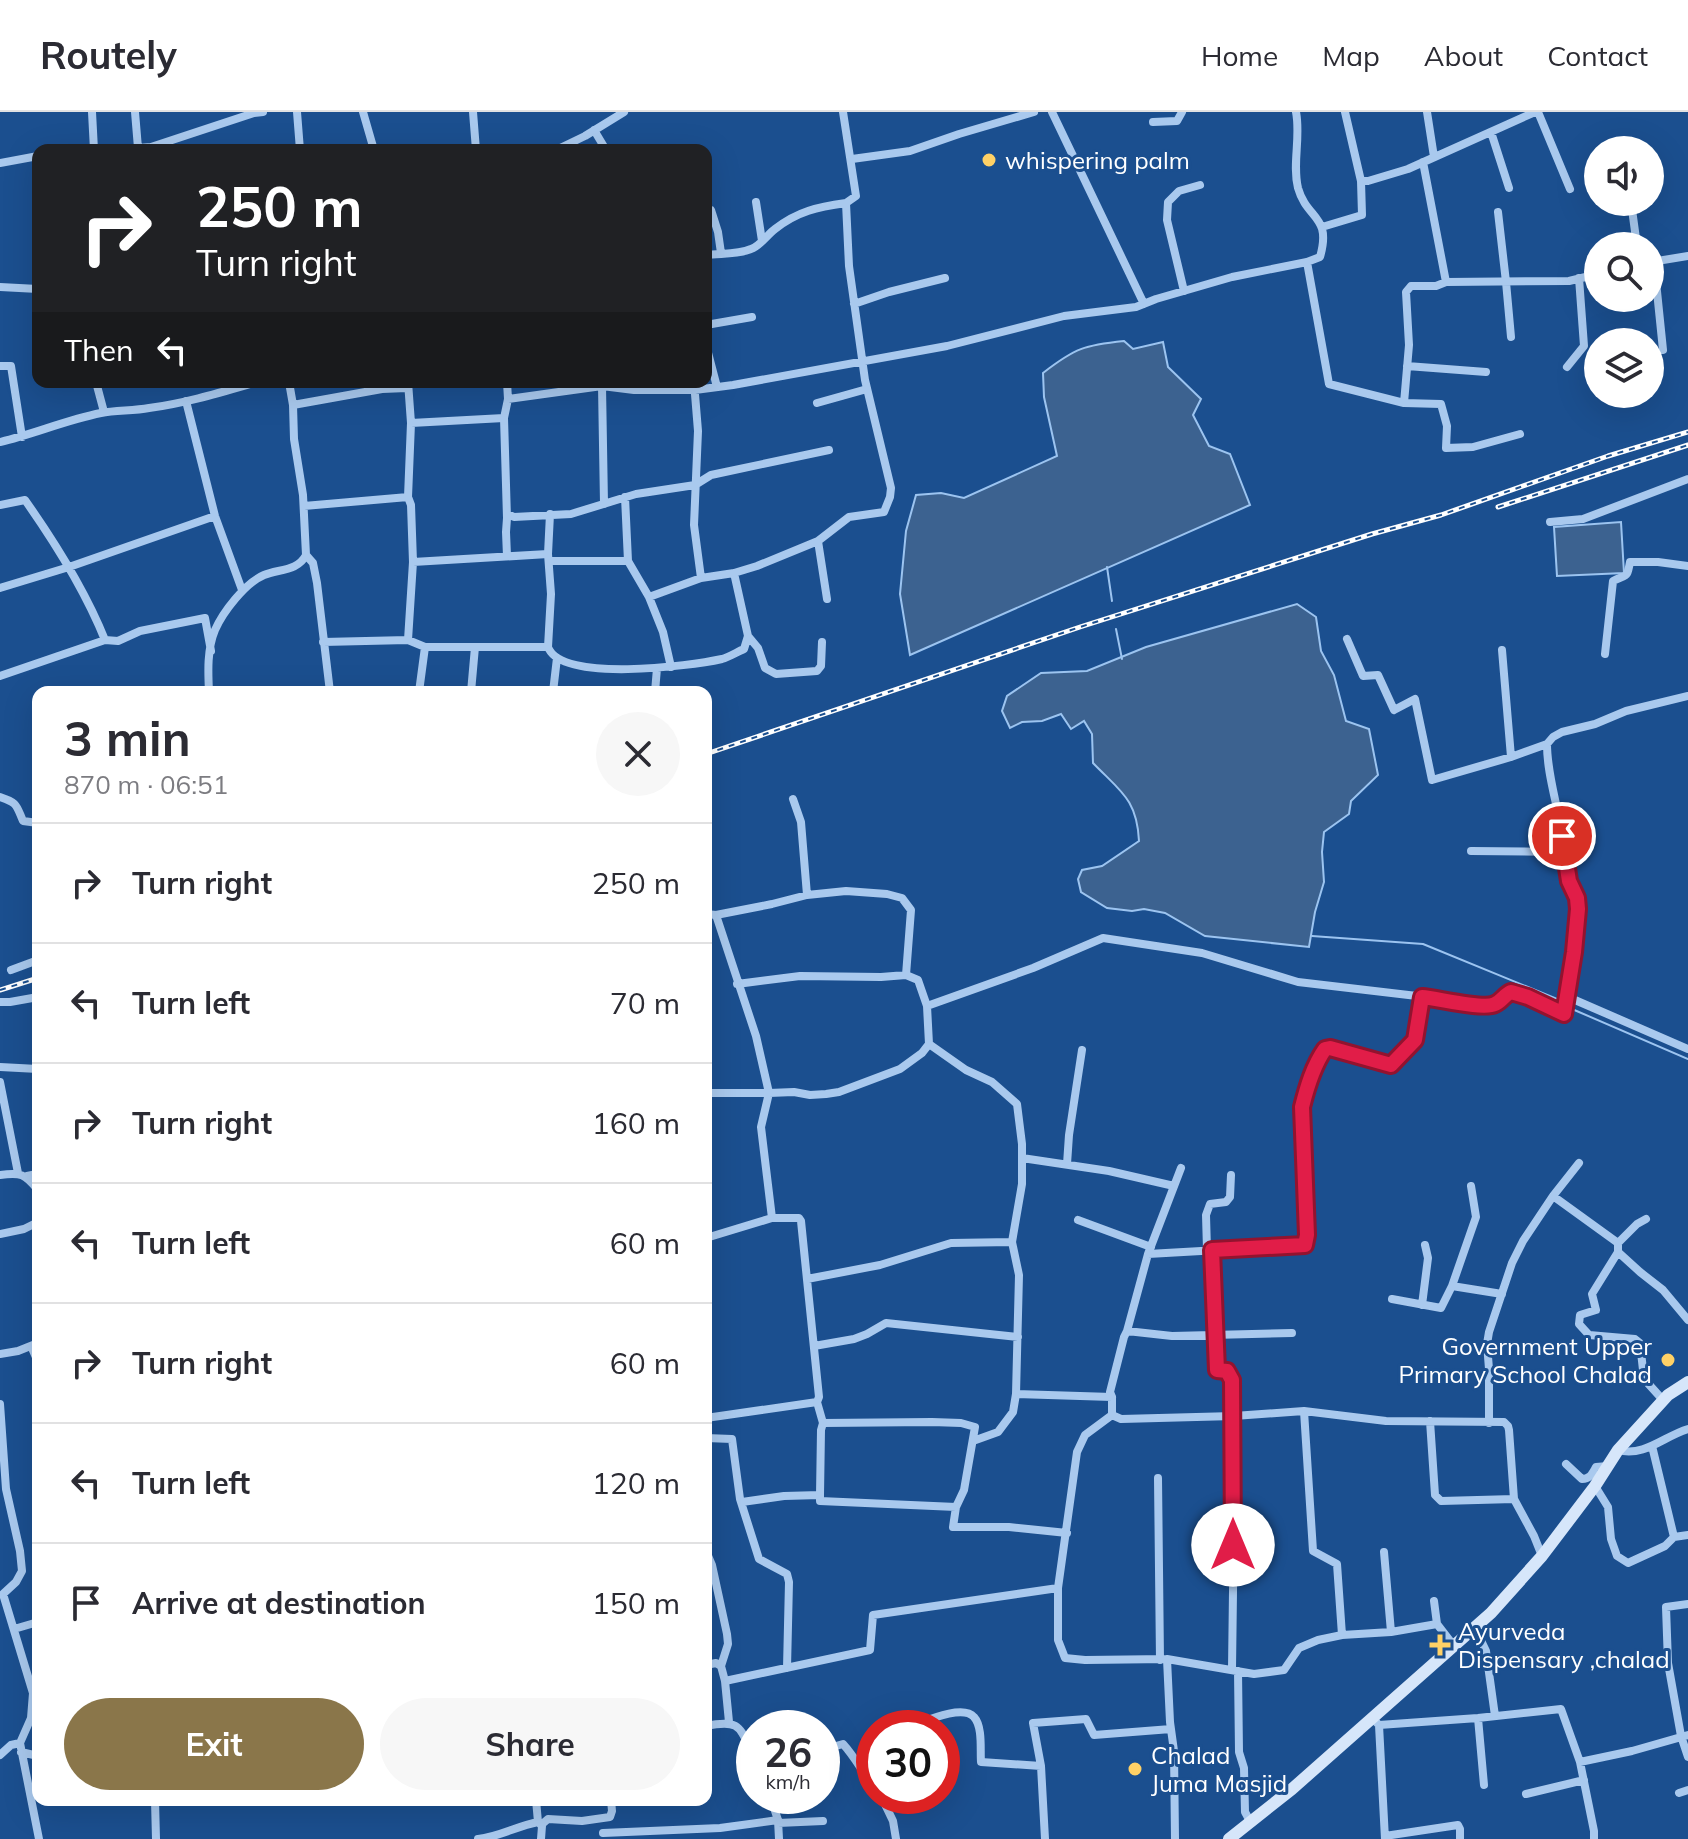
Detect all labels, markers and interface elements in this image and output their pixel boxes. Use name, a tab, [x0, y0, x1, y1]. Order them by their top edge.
text: Routely	[40, 31, 177, 79]
text: Home	[1201, 38, 1278, 73]
text: Map	[1322, 38, 1380, 73]
text: About	[1424, 38, 1503, 73]
text: Contact	[1547, 38, 1648, 73]
map controls	[1584, 136, 1664, 408]
button: sound	[1584, 136, 1664, 216]
place label: whispering palm	[1005, 145, 1190, 175]
marker: whispering palm	[980, 151, 998, 169]
text: 250 m	[196, 171, 363, 241]
icon: right	[64, 176, 168, 280]
button: search	[1584, 232, 1664, 312]
text: Turn right	[196, 240, 357, 285]
icon: left	[150, 328, 194, 372]
button: layers	[1584, 328, 1664, 408]
text: Then	[64, 331, 134, 369]
text: 3 min	[64, 708, 191, 768]
button: close	[596, 712, 680, 796]
text: 870 m · 06:51	[64, 768, 228, 801]
pin	[1528, 802, 1596, 870]
icon: arrive	[1540, 814, 1584, 858]
icon: right	[64, 861, 108, 905]
text: Turn right	[132, 864, 272, 902]
text: 250 m	[592, 864, 680, 902]
icon: left	[64, 981, 108, 1025]
text: Turn left	[132, 984, 250, 1022]
text: 70 m	[610, 984, 680, 1022]
icon: right	[64, 1101, 108, 1145]
text: Turn right	[132, 1104, 272, 1142]
text: 160 m	[592, 1104, 680, 1142]
icon: left	[64, 1221, 108, 1265]
text: Turn left	[132, 1224, 250, 1262]
text: 60 m	[610, 1224, 680, 1262]
place label: Government Upper Primary School Chalad	[1399, 1331, 1652, 1389]
icon: right	[64, 1341, 108, 1385]
text: Turn right	[132, 1344, 272, 1382]
text: 60 m	[610, 1344, 680, 1382]
marker: Government Upper Primary School Chalad	[1659, 1351, 1677, 1369]
icon: left	[64, 1461, 108, 1505]
text: Turn left	[132, 1464, 250, 1502]
text: 120 m	[592, 1464, 680, 1502]
position arrow	[1191, 1503, 1275, 1587]
icon: arrive	[64, 1581, 108, 1625]
text: Arrive at destination	[132, 1584, 426, 1622]
text: 150 m	[592, 1584, 680, 1622]
place label: Ayurveda Dispensary ,chalad	[1458, 1616, 1670, 1674]
marker: Ayurveda Dispensary ,chalad	[1429, 1634, 1451, 1656]
button: Exit	[64, 1698, 364, 1790]
button: Share	[380, 1698, 680, 1790]
speed limit sign: 30	[856, 1710, 960, 1814]
text: 26	[764, 1727, 812, 1777]
place label: Chalad Juma Masjid	[1151, 1740, 1287, 1798]
marker: Chalad Juma Masjid	[1126, 1760, 1144, 1778]
text: km/h	[765, 1769, 811, 1794]

